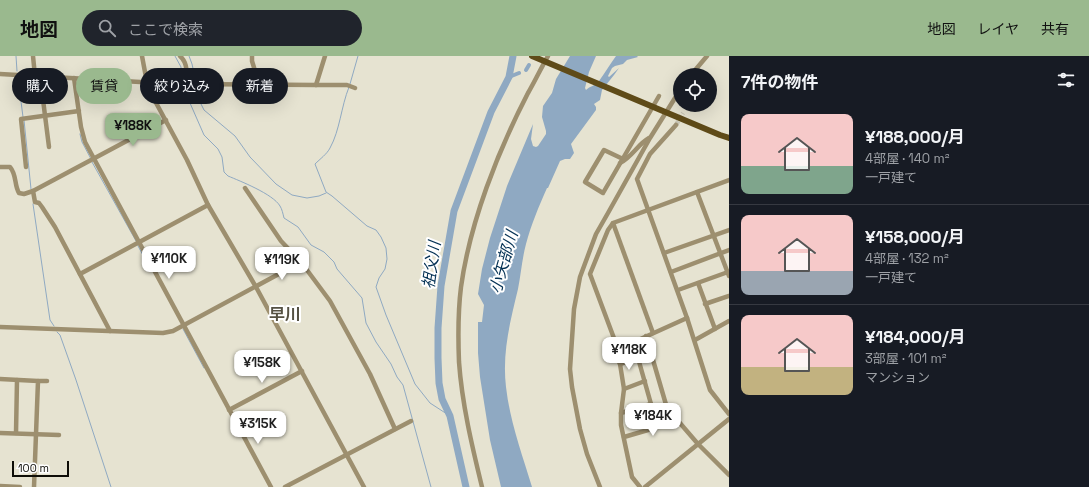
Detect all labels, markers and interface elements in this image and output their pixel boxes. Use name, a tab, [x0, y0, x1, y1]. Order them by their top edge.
search box	[82, 10, 362, 46]
text: 地図	[20, 17, 58, 42]
icon: search	[96, 17, 118, 39]
text: ここで検索	[128, 20, 203, 39]
text: 地図	[927, 20, 955, 38]
text: レイヤ	[977, 20, 1019, 38]
text: 共有	[1041, 20, 1069, 38]
chip: 購入	[12, 68, 68, 104]
chip: 賃貸	[76, 68, 132, 104]
chip: 絞り込み	[140, 68, 224, 104]
chip: 新着	[232, 68, 288, 104]
map controls	[673, 68, 717, 112]
button: locate	[673, 68, 717, 112]
icon: filters	[1055, 69, 1077, 91]
text: 7件の物件	[741, 71, 818, 93]
pin: ¥188K	[105, 113, 161, 147]
text: ¥188K	[114, 117, 152, 134]
text: ¥188,000/月	[865, 126, 965, 148]
icon: home	[773, 130, 821, 178]
text: 4部屋 · 140 m²	[865, 150, 949, 167]
text: 一戸建て	[865, 169, 917, 186]
text: ¥158,000/月	[865, 226, 965, 248]
water label: 小矢部川	[485, 227, 523, 296]
icon: home	[773, 231, 821, 279]
water label: 祖父川	[418, 238, 446, 290]
pin: ¥110K	[141, 246, 197, 280]
pin: ¥119K	[254, 247, 310, 281]
text: ¥110K	[151, 250, 187, 267]
text: 4部屋 · 132 m²	[865, 250, 949, 267]
text: ¥119K	[264, 251, 300, 268]
text: 一戸建て	[865, 269, 917, 286]
district label: 早川	[269, 304, 301, 325]
text: ¥184,000/月	[865, 326, 966, 348]
icon: home	[773, 331, 821, 379]
pin: ¥118K	[601, 337, 657, 371]
text: ¥118K	[611, 341, 647, 358]
pin: ¥158K	[234, 350, 290, 384]
text: 3部屋 · 101 m²	[865, 350, 946, 367]
text: ¥158K	[243, 354, 281, 371]
text: マンション	[865, 369, 930, 386]
pin: ¥184K	[625, 403, 681, 437]
text: ¥184K	[634, 407, 672, 424]
pin: ¥315K	[230, 411, 286, 445]
text: ¥315K	[239, 415, 277, 432]
scale bar	[12, 459, 69, 478]
text: 100 m	[18, 461, 49, 475]

